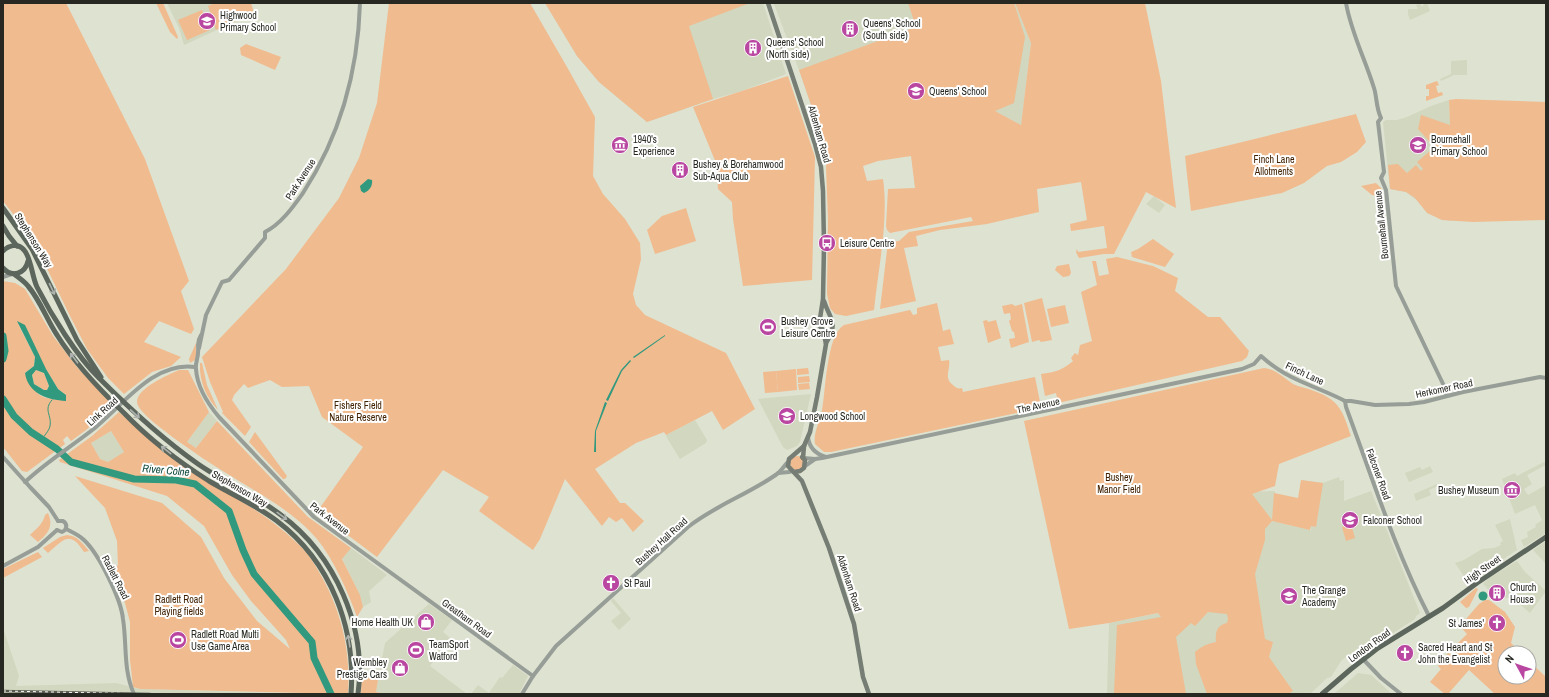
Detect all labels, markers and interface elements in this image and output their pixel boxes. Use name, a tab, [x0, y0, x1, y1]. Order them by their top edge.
place label: Highwood Primary School	[220, 9, 276, 34]
school or university icon: Highwood Primary School	[197, 11, 217, 31]
place label: Queens' School (South side)	[863, 17, 921, 42]
building icon: Queens' School (South side)	[840, 19, 860, 39]
place label: Queens' School (North side)	[766, 36, 824, 61]
building icon: Queens' School (North side)	[743, 38, 763, 58]
school or university icon: Queens' School	[906, 81, 926, 101]
place label: Queens' School	[929, 85, 987, 98]
street label: Aldenham Road	[805, 103, 834, 164]
place label: 1940's Experience	[633, 133, 675, 158]
place label: Bournehall Primary School	[1431, 133, 1487, 158]
museum icon: 1940's Experience	[610, 135, 630, 155]
school or university icon: Bournehall Primary School	[1408, 135, 1428, 155]
park label: Finch Lane Allotments	[1253, 153, 1295, 178]
street label: Park Avenue	[282, 156, 319, 202]
place label: Bushey & Borehamwood Sub-Aqua Club	[693, 158, 783, 183]
building icon: Bushey & Borehamwood Sub-Aqua Club	[670, 160, 690, 180]
street label: Bournehall Avenue	[1371, 190, 1392, 260]
street label: Stephenson Way	[12, 210, 56, 271]
bus stop icon: Leisure Centre	[817, 233, 837, 253]
place label: Leisure Centre	[840, 237, 895, 250]
one-way arrow	[49, 283, 56, 295]
place label: Bushey Grove Leisure Centre	[781, 315, 836, 340]
sports icon: Bushey Grove Leisure Centre	[758, 317, 778, 337]
one-way arrow	[69, 353, 78, 364]
street label: Finch Lane	[1283, 359, 1327, 388]
street label: Herkomer Road	[1414, 376, 1474, 401]
street label: Link Road	[84, 394, 121, 429]
street label: The Avenue	[1015, 395, 1061, 416]
park label: Fishers Field Nature Reserve	[329, 399, 387, 424]
school or university icon: Longwood School	[777, 406, 797, 426]
one-way arrow	[130, 409, 140, 419]
place label: Longwood School	[800, 410, 865, 423]
one-way arrow	[160, 445, 171, 454]
street label: Falconer Road	[1363, 447, 1394, 501]
water label: River Colne	[142, 461, 190, 479]
street label: Stephenson Way	[210, 467, 271, 510]
park label: Bushey Manor Field	[1097, 471, 1141, 496]
museum icon: Bushey Museum	[1502, 480, 1522, 500]
place label: Bushey Museum	[1438, 484, 1499, 497]
street label: Park Avenue	[307, 499, 352, 538]
school or university icon: Falconer School	[1340, 510, 1360, 530]
one-way arrow	[277, 512, 288, 520]
place label: Falconer School	[1363, 514, 1422, 527]
street label: Bushey Hall Road	[633, 515, 690, 568]
street label: Aldenham Road	[834, 552, 865, 613]
street label: High Street	[1462, 552, 1504, 587]
street label: Radlett Road	[99, 553, 132, 602]
church icon: St Paul	[601, 573, 621, 593]
place label: St Paul	[624, 577, 651, 590]
place label: Church House	[1510, 581, 1536, 606]
building icon: Church House	[1487, 583, 1507, 603]
place label: The Grange Academy	[1301, 584, 1346, 609]
school or university icon: The Grange Academy	[1279, 586, 1299, 606]
park label: Radlett Road Playing fields	[154, 593, 204, 618]
street label: Greatham Road	[439, 596, 494, 641]
shop icon: Home Health UK	[416, 612, 436, 632]
church icon: St James'	[1487, 613, 1507, 633]
place label: Home Health UK	[351, 616, 414, 629]
place label: St James'	[1448, 617, 1484, 630]
street label: London Road	[1346, 626, 1393, 665]
place label: Radlett Road Multi Use Game Area	[191, 628, 259, 653]
sports icon: Radlett Road Multi Use Game Area	[168, 630, 188, 650]
one-way arrow	[345, 635, 353, 648]
place label: TeamSport Watford	[429, 638, 469, 663]
sports icon: TeamSport Watford	[406, 640, 426, 660]
place label: Sacred Heart and St John the Evangelist	[1418, 641, 1493, 666]
church icon: Sacred Heart and St John the Evangelist	[1395, 643, 1415, 663]
north arrow	[1497, 645, 1537, 685]
text: N	[1502, 652, 1517, 666]
place label: Wembley Prestige Cars	[337, 656, 388, 681]
shop icon: Wembley Prestige Cars	[390, 658, 410, 678]

